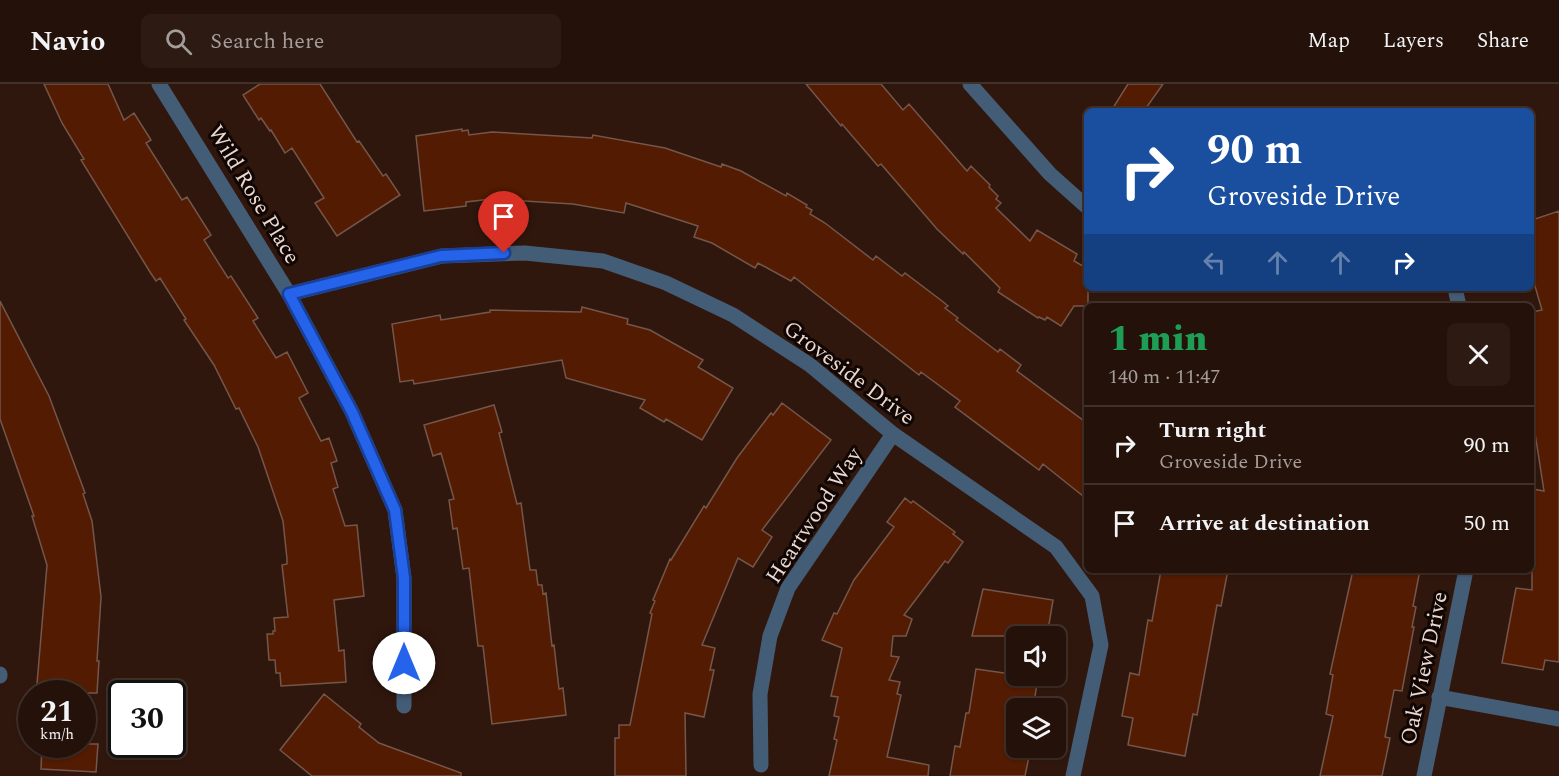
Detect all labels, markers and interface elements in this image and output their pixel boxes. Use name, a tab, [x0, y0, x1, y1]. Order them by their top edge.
search box	[141, 14, 561, 68]
text: Navio	[30, 20, 105, 63]
icon: search	[162, 25, 195, 58]
text: Search here	[210, 25, 324, 58]
text: Map	[1308, 25, 1350, 57]
text: Layers	[1383, 25, 1444, 57]
text: Share	[1477, 25, 1529, 57]
street label: Wild Rose Place	[199, 119, 308, 271]
text: 90 m	[1207, 119, 1302, 182]
icon: right	[1108, 132, 1186, 210]
text: Groveside Drive	[1207, 176, 1400, 218]
pin	[478, 191, 529, 253]
icon: arrive	[487, 200, 520, 233]
icon: left	[1198, 246, 1231, 279]
icon: ahead	[1261, 246, 1294, 279]
icon: ahead	[1324, 246, 1357, 279]
icon: right	[1387, 246, 1420, 279]
text: 1 min	[1108, 312, 1208, 367]
street label: Groveside Drive	[776, 313, 922, 434]
button: close	[1447, 323, 1510, 386]
text: 140 m · 11:47	[1108, 362, 1220, 392]
text: Turn right	[1159, 414, 1266, 447]
icon: right	[1108, 429, 1141, 462]
text: 90 m	[1464, 429, 1510, 462]
street label: Heartwood Way	[758, 440, 872, 590]
text: Groveside Drive	[1159, 447, 1302, 477]
icon: arrive	[1108, 507, 1141, 540]
text: Arrive at destination	[1159, 507, 1370, 540]
text: 50 m	[1464, 507, 1510, 540]
street label: Oak View Drive	[1392, 589, 1457, 748]
map controls	[1006, 626, 1066, 758]
button: sound	[1006, 626, 1066, 686]
position arrow	[372, 631, 436, 695]
speed limit sign: 30	[108, 680, 186, 758]
text: 21	[40, 689, 74, 735]
button: layers	[1006, 698, 1066, 758]
text: km/h	[40, 723, 74, 746]

